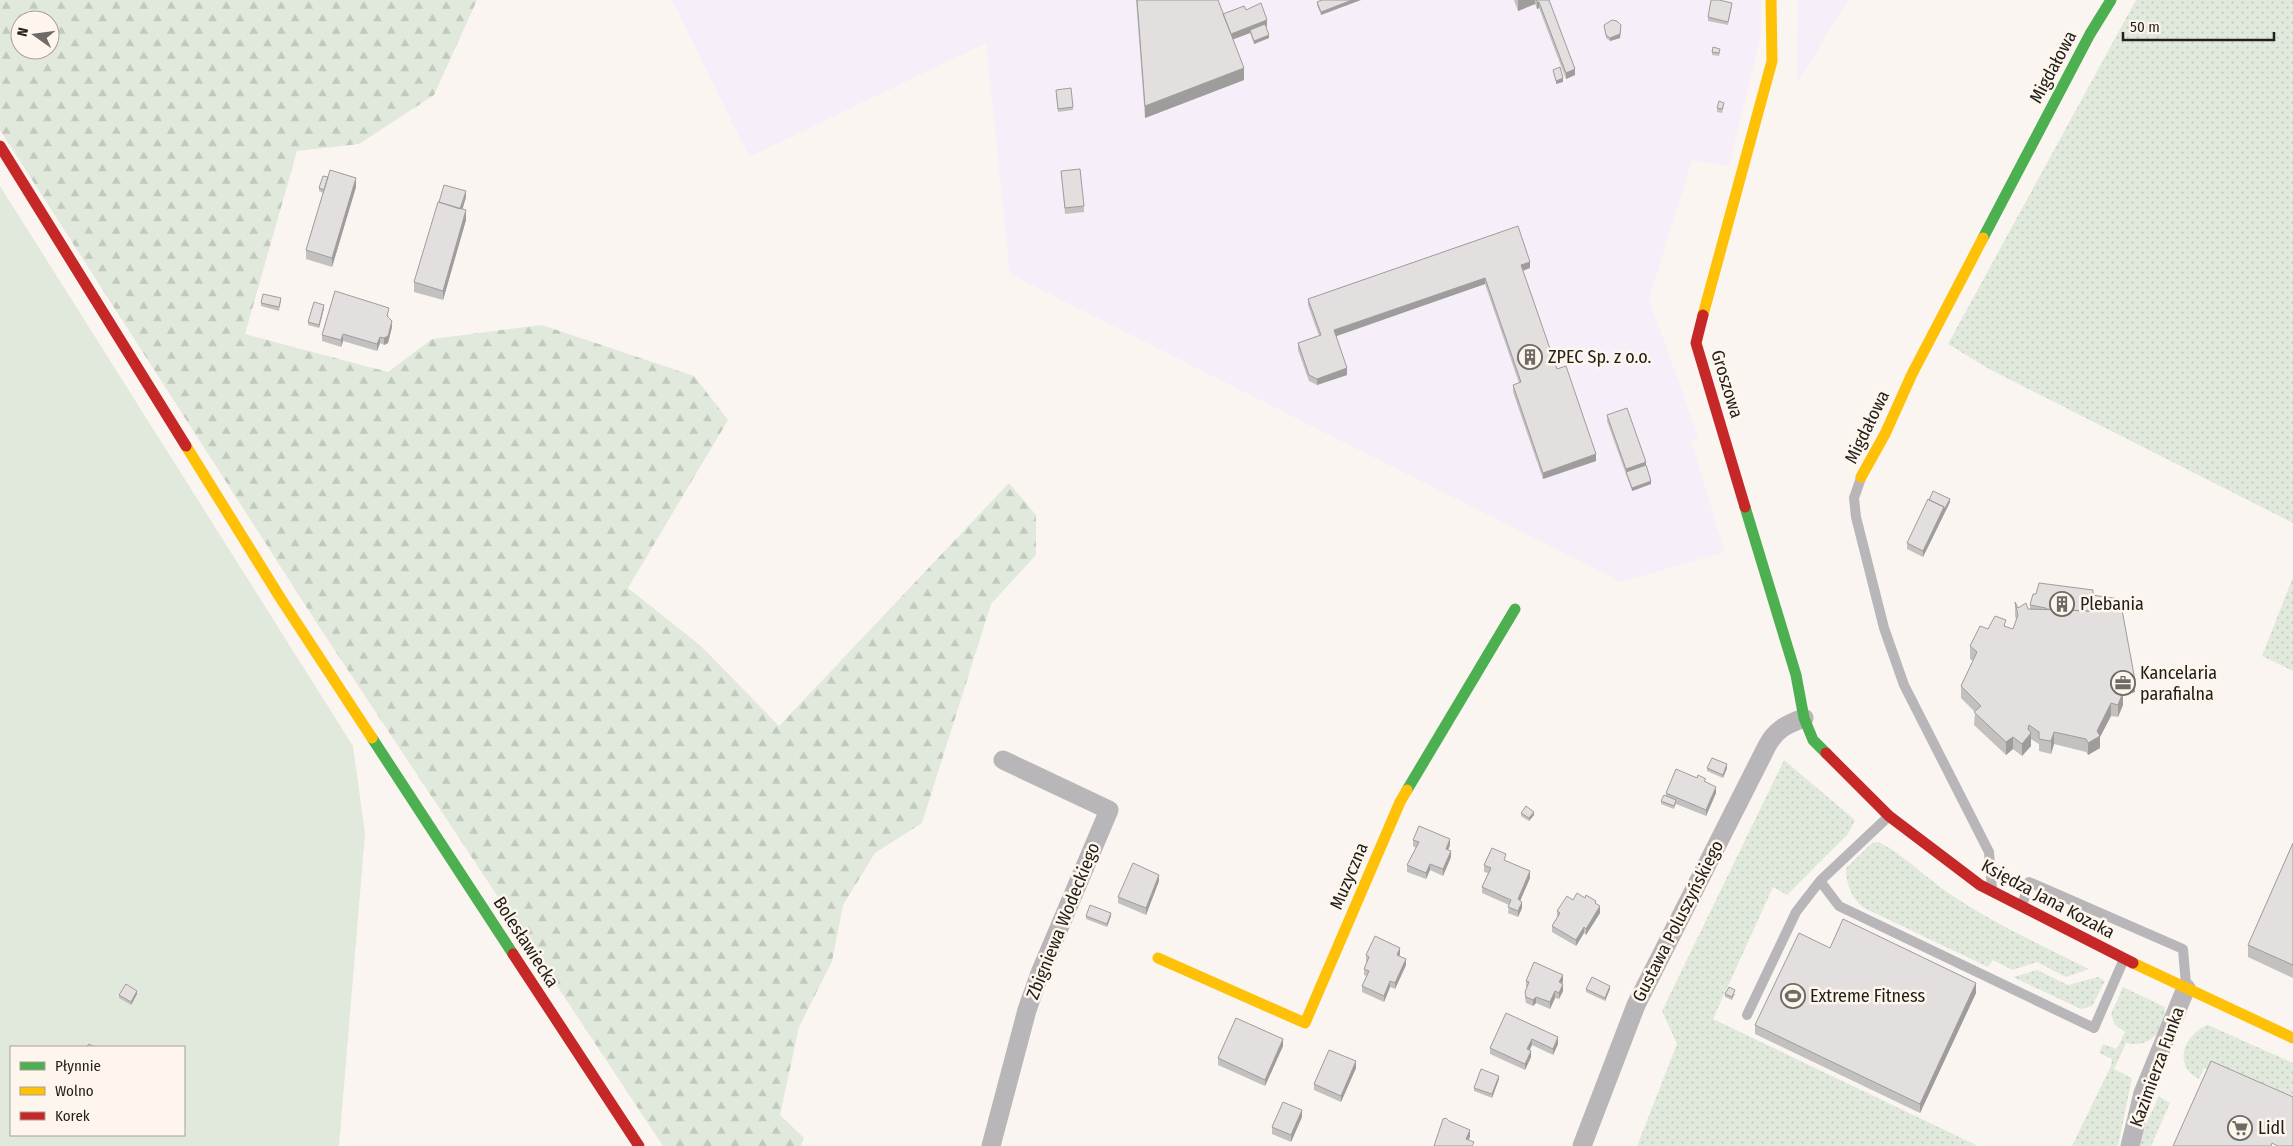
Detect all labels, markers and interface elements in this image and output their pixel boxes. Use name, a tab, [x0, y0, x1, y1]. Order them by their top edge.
north arrow	[10, 10, 60, 60]
scale bar	[2123, 10, 2274, 42]
text: 50 m	[2130, 18, 2160, 36]
text: N	[14, 26, 32, 38]
street label: Migdałowa	[2025, 27, 2081, 107]
building icon: ZPEC Sp. z o.o.	[1517, 344, 1543, 370]
place label: ZPEC Sp. z o.o.	[1548, 346, 1651, 368]
street label: Groszowa	[1706, 347, 1748, 421]
street label: Migdałowa	[1840, 387, 1894, 467]
building icon: Plebania	[2049, 591, 2075, 617]
place label: Plebania	[2080, 593, 2144, 615]
place label: Kancelaria parafialna	[2140, 662, 2217, 705]
office icon: Kancelaria parafialna	[2110, 670, 2136, 696]
street label: Gustawa Poluszyńskiego	[1628, 836, 1728, 1006]
street label: Zbigniewa Wodeckiego	[1022, 839, 1104, 1003]
street label: Muzyczna	[1325, 839, 1373, 913]
street label: Księdza Jana Kozaka	[1978, 855, 2119, 943]
street label: Bolesławiecka	[488, 892, 564, 992]
sports icon: Extreme Fitness	[1780, 983, 1806, 1009]
place label: Extreme Fitness	[1810, 985, 1925, 1007]
street label: Kazimierza Funka	[2125, 1004, 2189, 1130]
legend	[10, 1046, 185, 1136]
text: Płynnie	[55, 1057, 101, 1075]
text: Wolno	[55, 1082, 94, 1100]
text: Korek	[55, 1107, 90, 1125]
supermarket icon: Lidl	[2227, 1115, 2253, 1141]
place label: Lidl	[2258, 1117, 2285, 1139]

